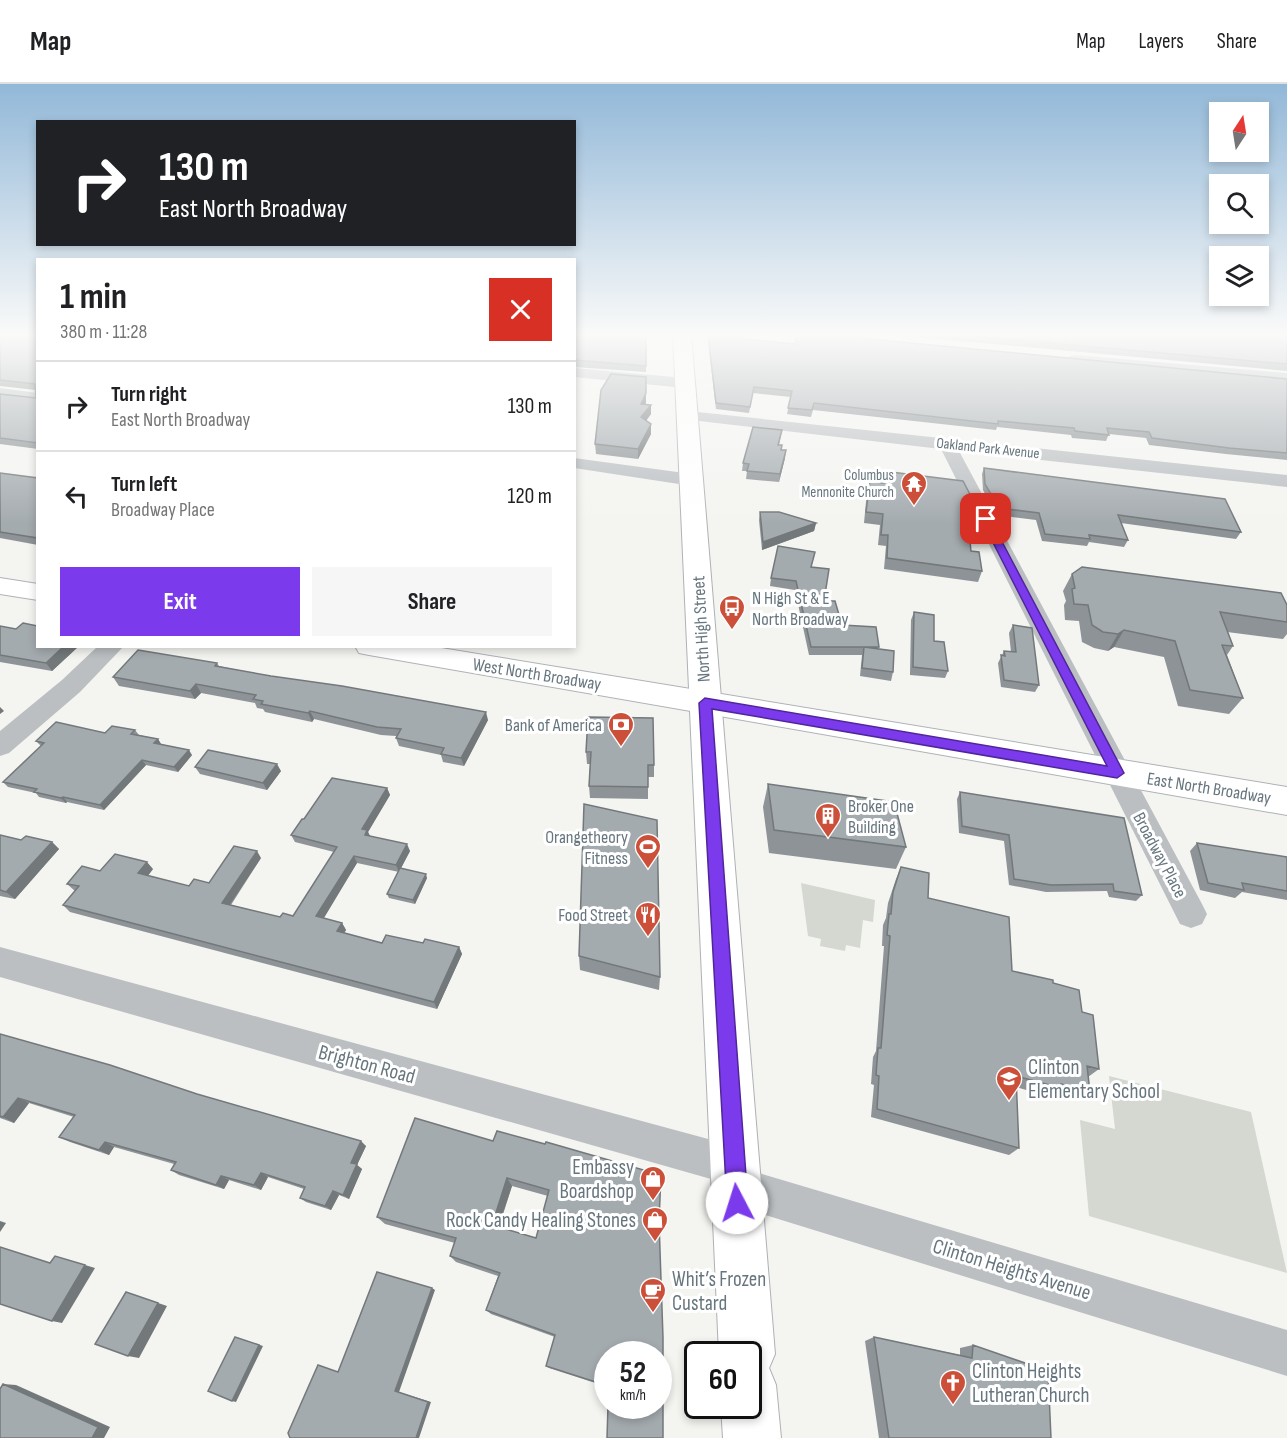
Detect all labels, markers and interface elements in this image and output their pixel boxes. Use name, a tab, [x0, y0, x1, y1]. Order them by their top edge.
text: Map	[30, 25, 71, 58]
text: Map	[1076, 29, 1105, 54]
text: Layers	[1138, 29, 1184, 54]
text: Share	[1217, 29, 1257, 54]
north arrow	[1209, 102, 1269, 162]
map controls	[1209, 102, 1269, 306]
text: 130 m	[159, 142, 249, 193]
icon: right	[60, 144, 138, 222]
button: search	[1209, 174, 1269, 234]
text: East North Broadway	[159, 193, 347, 225]
button: layers	[1209, 246, 1269, 306]
text: 1 min	[60, 276, 127, 319]
button: close	[489, 278, 552, 341]
text: 380 m · 11:28	[60, 320, 147, 344]
text: Turn right	[111, 381, 187, 408]
icon: right	[60, 390, 93, 423]
text: 130 m	[508, 393, 552, 420]
text: East North Broadway	[111, 408, 250, 432]
street label: Oakland Park Avenue	[936, 434, 1040, 463]
place label: Columbus Mennonite Church	[801, 466, 894, 502]
temple icon: Columbus Mennonite Church	[899, 469, 929, 507]
text: Turn left	[111, 471, 177, 498]
icon: left	[60, 480, 93, 513]
text: 120 m	[508, 483, 552, 510]
pin	[960, 493, 1011, 544]
text: Broadway Place	[111, 498, 215, 522]
icon: arrive	[969, 502, 1002, 535]
button: Exit	[60, 567, 300, 636]
button: Share	[312, 567, 552, 636]
street label: North High Street	[688, 575, 715, 683]
place label: N High St & E North Broadway	[752, 588, 849, 630]
bus stop icon: N High St & E North Broadway	[717, 593, 747, 631]
street label: West North Broadway	[471, 654, 603, 695]
bank icon: Bank of America	[606, 710, 636, 748]
place label: Bank of America	[505, 715, 602, 736]
street label: East North Broadway	[1145, 768, 1273, 809]
place label: Broker One Building	[848, 796, 914, 838]
building icon: Broker One Building	[813, 801, 843, 839]
street label: Broadway Place	[1128, 809, 1191, 901]
place label: Orangetheory Fitness	[545, 827, 628, 869]
sports icon: Orangetheory Fitness	[633, 832, 663, 870]
restaurant icon: Food Street	[633, 900, 663, 938]
place label: Food Street	[558, 905, 629, 926]
street label: Brighton Road	[316, 1040, 418, 1089]
place label: Clinton Elementary School	[1028, 1055, 1160, 1104]
school or university icon: Clinton Elementary School	[994, 1064, 1024, 1102]
place label: Embassy Boardshop	[559, 1155, 634, 1204]
shop icon: Embassy Boardshop	[638, 1164, 668, 1202]
position arrow	[705, 1171, 769, 1235]
shop icon: Rock Candy Healing Stones	[640, 1205, 670, 1243]
place label: Rock Candy Healing Stones	[446, 1208, 636, 1233]
street label: Clinton Heights Avenue	[930, 1234, 1094, 1305]
place label: Whit’s Frozen Custard	[672, 1267, 766, 1316]
cafe icon: Whit’s Frozen Custard	[638, 1276, 668, 1314]
speed limit sign: 60	[684, 1341, 762, 1419]
text: 52	[620, 1355, 646, 1391]
place label: Clinton Heights Lutheran Church	[972, 1359, 1090, 1408]
church icon: Clinton Heights Lutheran Church	[938, 1368, 968, 1406]
text: km/h	[620, 1386, 646, 1405]

